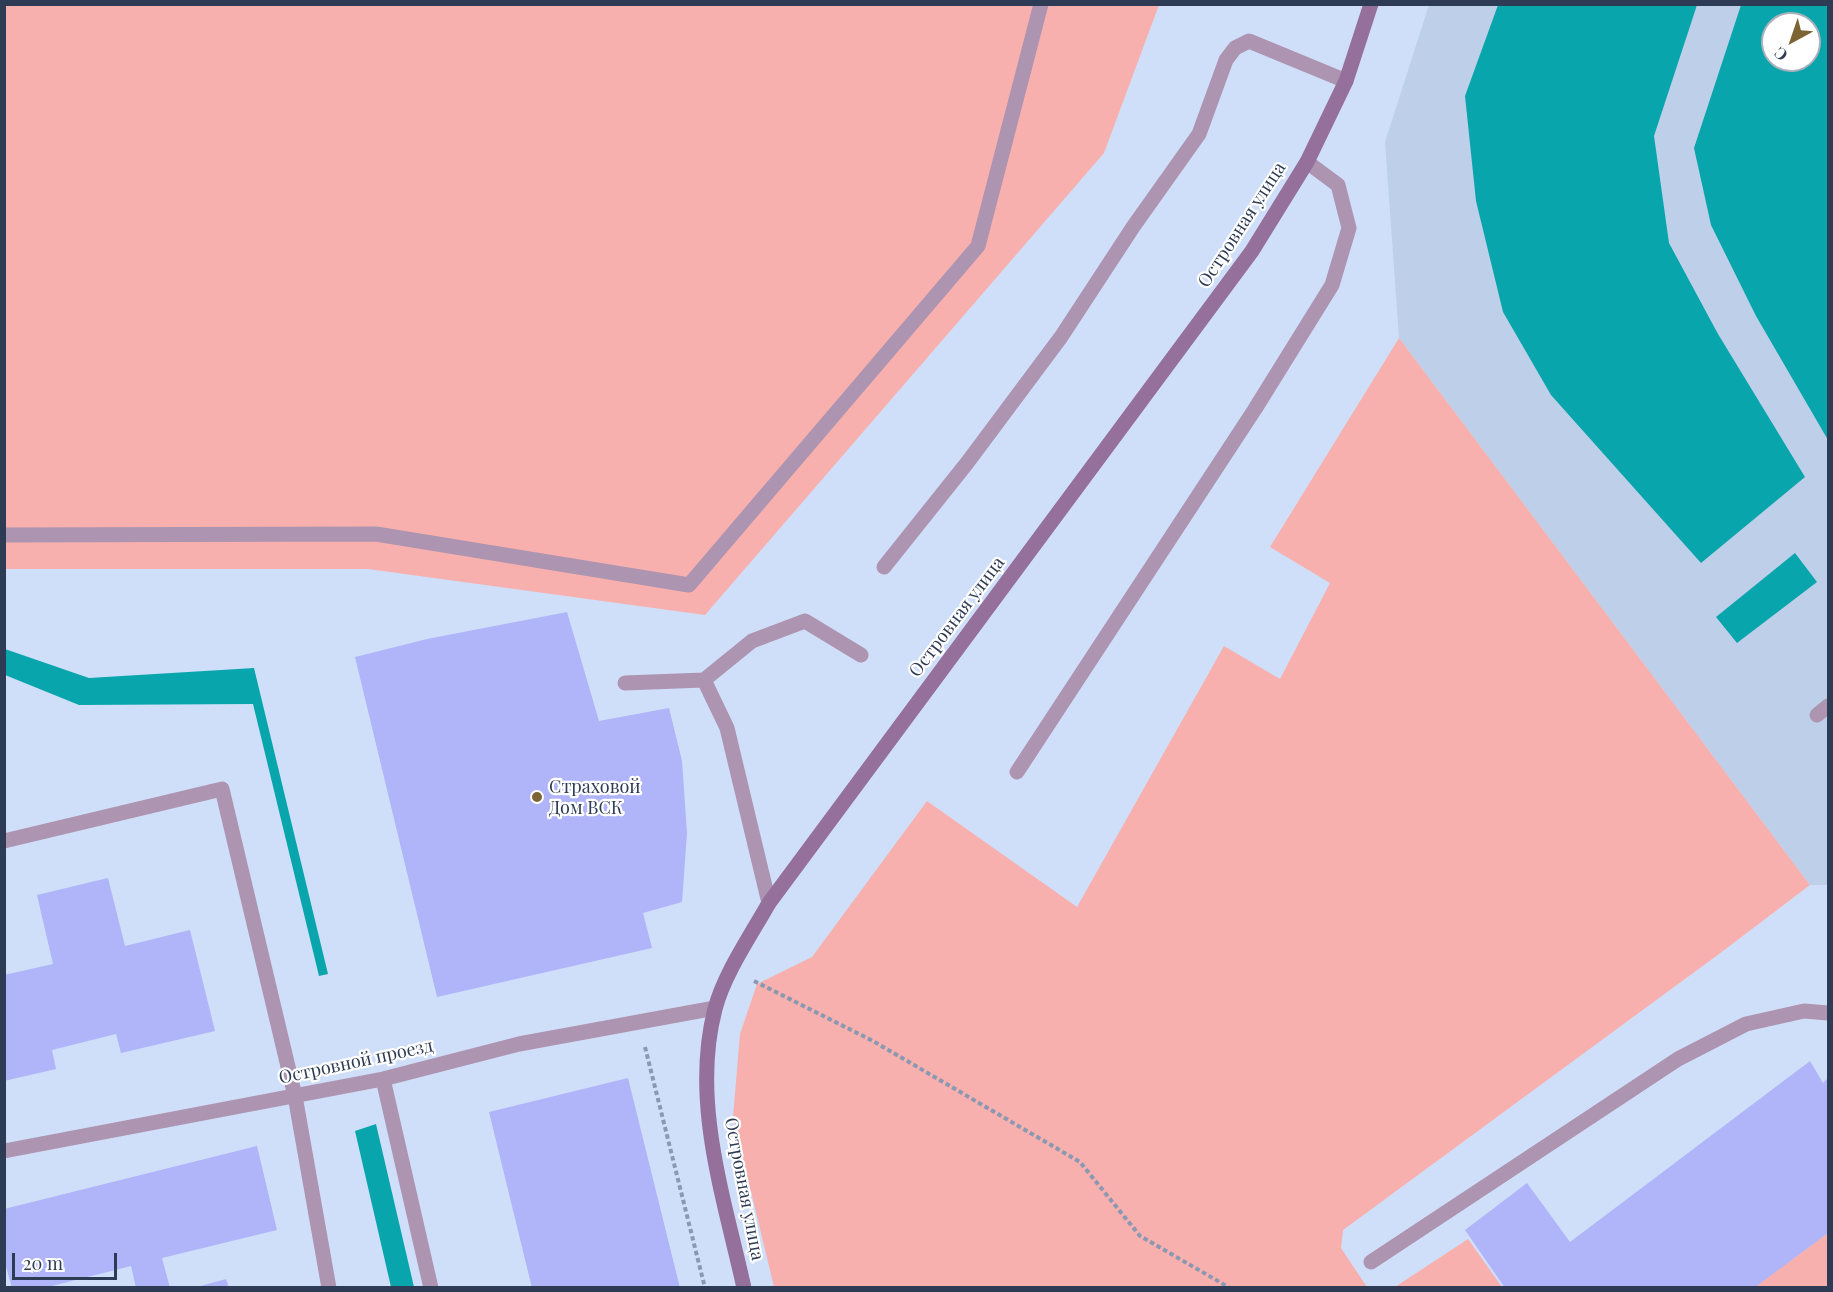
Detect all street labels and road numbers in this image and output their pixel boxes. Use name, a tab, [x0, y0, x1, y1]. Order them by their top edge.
street label: Островная улица	[1193, 158, 1291, 292]
street label: Островная улица	[905, 553, 1009, 681]
street label: Островной проезд	[277, 1035, 435, 1089]
street label: Островная улица	[720, 1116, 768, 1262]

